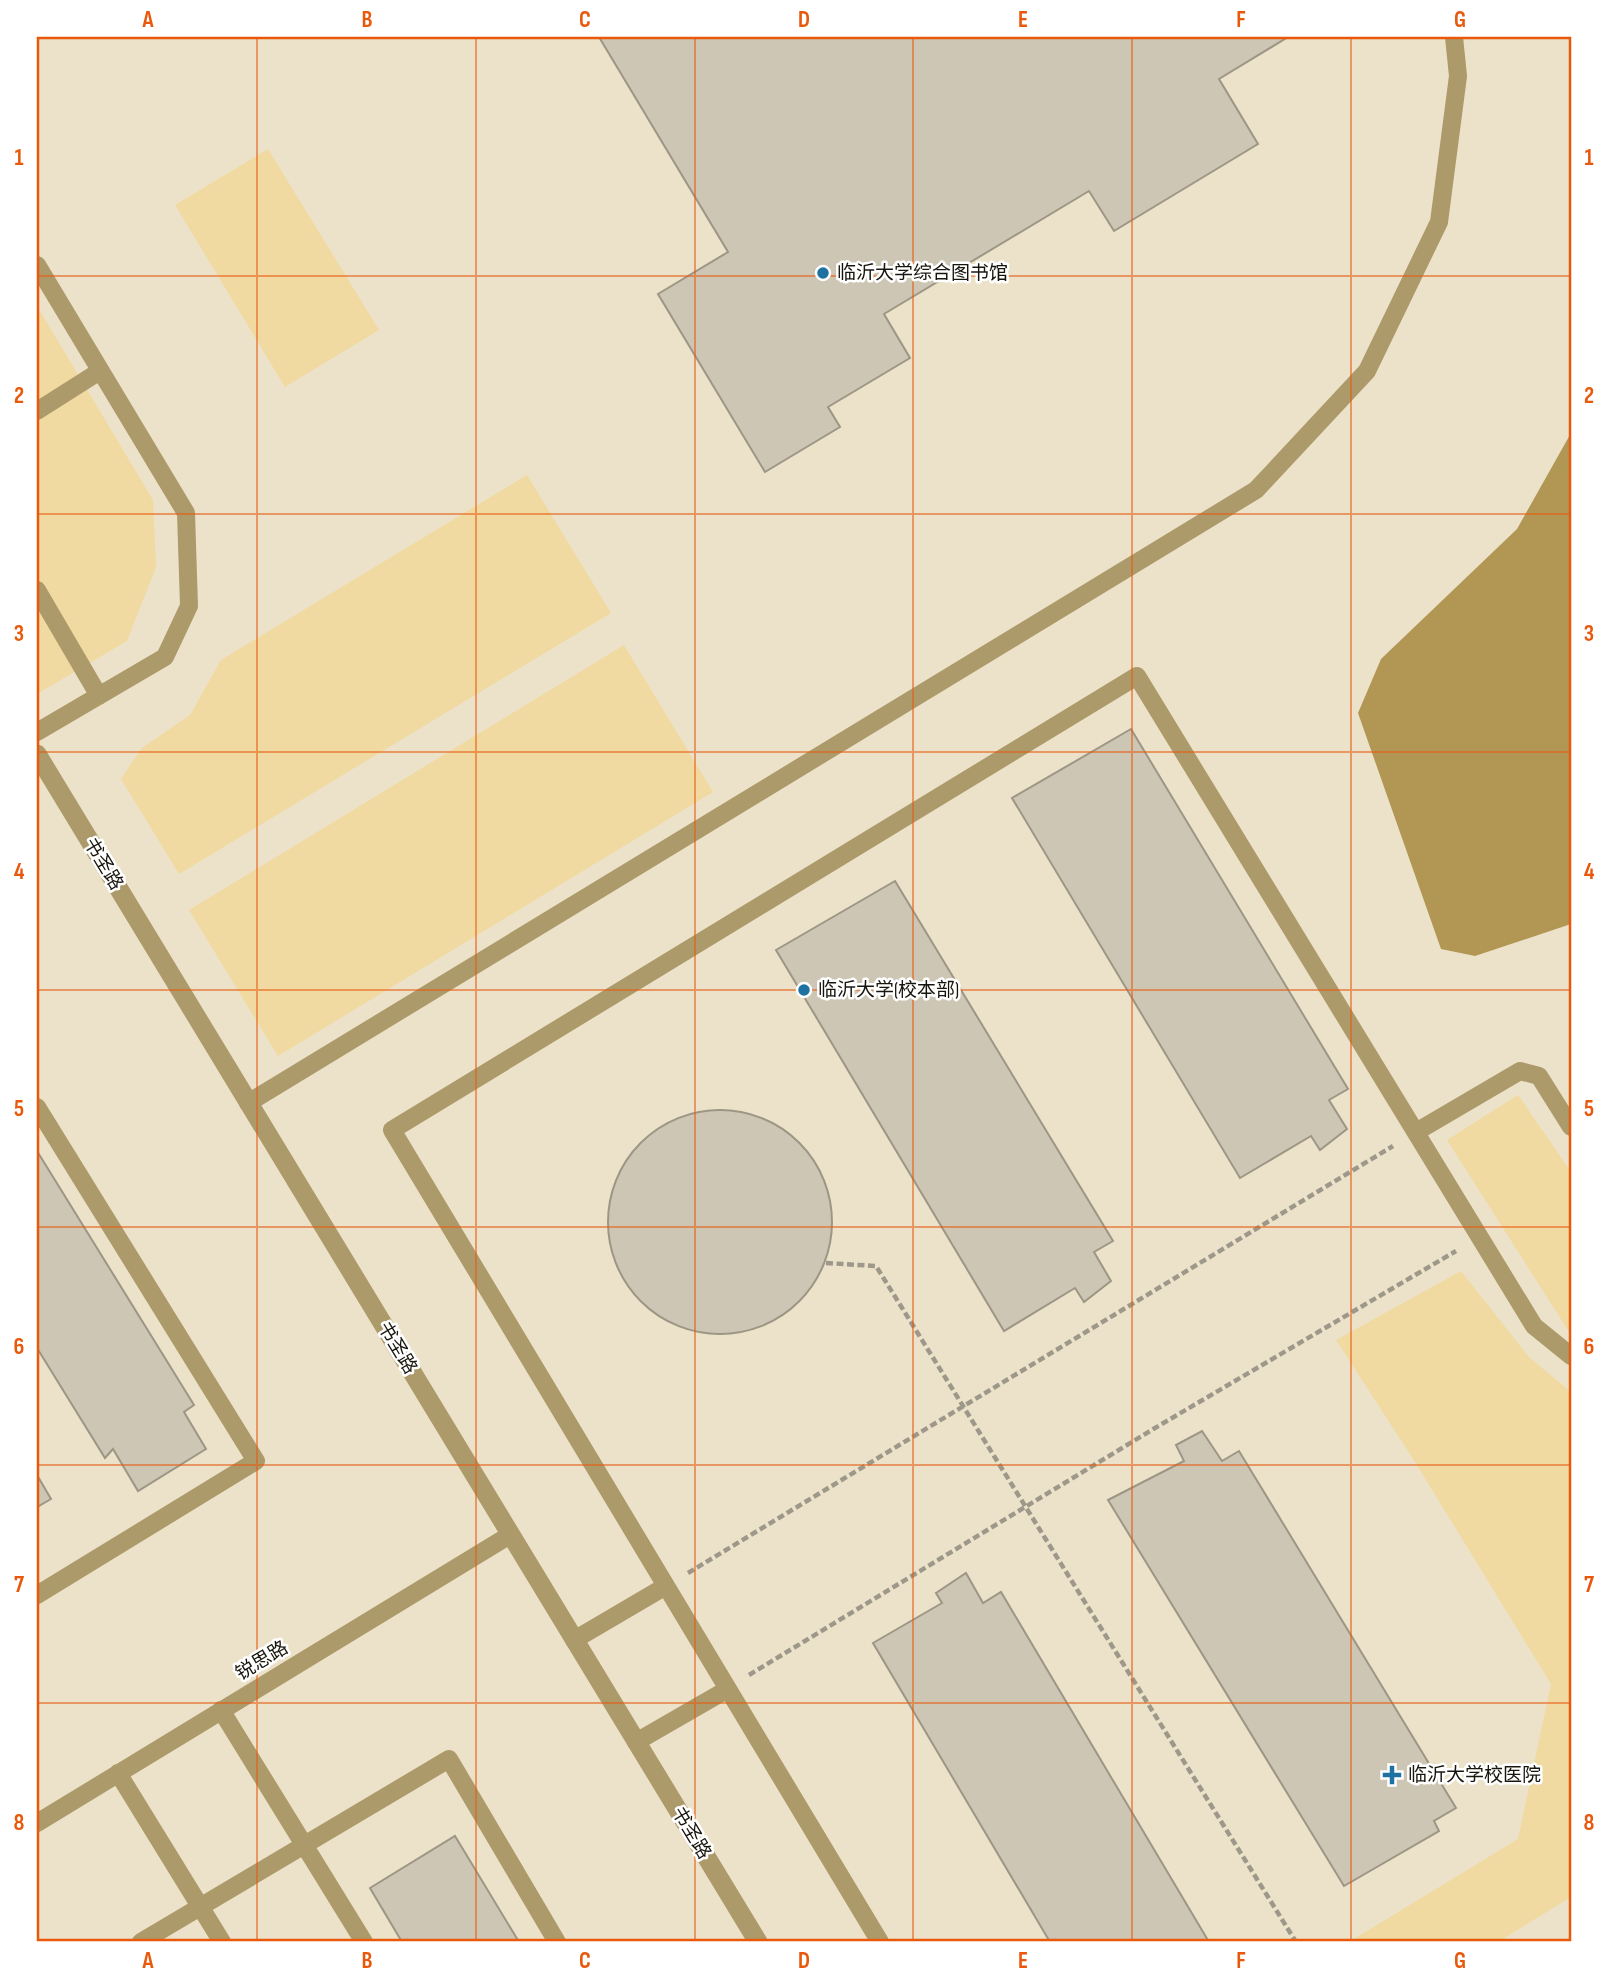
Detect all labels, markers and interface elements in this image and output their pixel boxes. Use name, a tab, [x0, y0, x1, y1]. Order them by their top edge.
text: A	[142, 6, 155, 34]
text: B	[362, 6, 373, 34]
text: C	[579, 6, 591, 34]
text: D	[798, 6, 810, 34]
text: E	[1018, 6, 1028, 34]
text: F	[1236, 6, 1246, 34]
text: G	[1454, 6, 1466, 34]
text: 1	[14, 144, 24, 172]
text: 1	[1584, 144, 1594, 172]
place label: 临沂大学综合图书馆	[837, 262, 1008, 285]
marker: 临沂大学综合图书馆	[815, 265, 831, 281]
text: 2	[14, 382, 24, 410]
text: 2	[1584, 382, 1594, 410]
text: 3	[14, 620, 24, 648]
text: 3	[1584, 620, 1594, 648]
street label: 书圣路	[78, 834, 128, 894]
text: 4	[14, 858, 25, 886]
text: 4	[1584, 858, 1595, 886]
place label: 临沂大学(校本部)	[818, 979, 959, 1002]
marker: 临沂大学(校本部)	[796, 982, 812, 998]
text: 5	[14, 1095, 24, 1123]
text: 5	[1584, 1095, 1594, 1123]
street label: 书圣路	[372, 1318, 422, 1378]
text: 6	[14, 1333, 24, 1361]
text: 6	[1584, 1333, 1594, 1361]
text: 7	[14, 1571, 24, 1599]
text: 7	[1584, 1571, 1594, 1599]
street label: 锐思路	[232, 1636, 292, 1686]
place label: 临沂大学校医院	[1408, 1764, 1541, 1787]
marker: 临沂大学校医院	[1382, 1765, 1402, 1785]
street label: 书圣路	[666, 1803, 716, 1863]
text: 8	[14, 1809, 25, 1837]
text: 8	[1584, 1809, 1595, 1837]
text: A	[142, 1947, 155, 1975]
text: B	[362, 1947, 373, 1975]
text: C	[579, 1947, 591, 1975]
text: D	[798, 1947, 810, 1975]
text: E	[1018, 1947, 1028, 1975]
text: F	[1236, 1947, 1246, 1975]
text: G	[1454, 1947, 1466, 1975]

